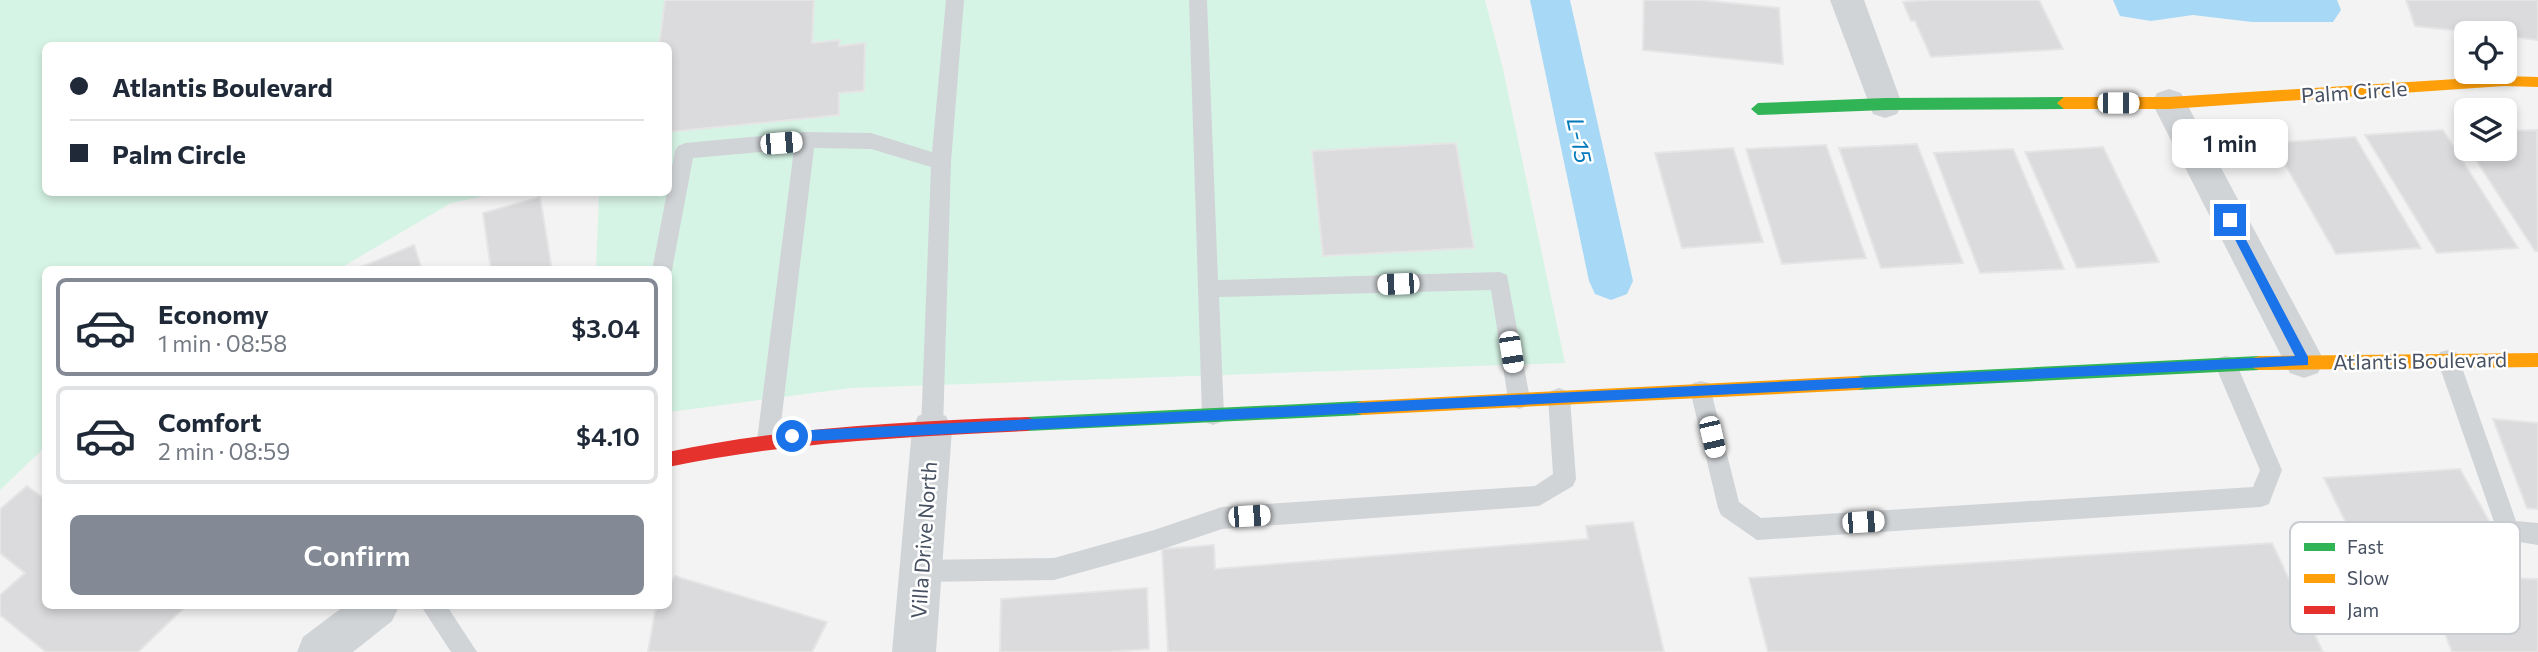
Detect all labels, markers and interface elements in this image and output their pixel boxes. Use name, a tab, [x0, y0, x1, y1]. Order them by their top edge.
map controls	[2454, 21, 2517, 161]
button: locate	[2454, 21, 2517, 84]
text: Atlantis Boulevard	[112, 71, 333, 102]
street label: Palm Circle	[2300, 75, 2408, 107]
car	[2098, 93, 2140, 114]
button: layers	[2454, 98, 2517, 161]
water label: L-15	[1562, 115, 1599, 166]
callout: 1 min	[2172, 118, 2288, 168]
text: 1 min	[2203, 129, 2257, 157]
car	[760, 131, 803, 155]
text: Palm Circle	[112, 138, 246, 169]
route end	[2214, 204, 2246, 236]
car	[1377, 273, 1420, 295]
icon: car	[74, 296, 137, 359]
text: Economy	[158, 298, 269, 329]
text: $3.04	[571, 312, 640, 343]
text: 1 min · 08:58	[158, 329, 287, 357]
car	[1498, 330, 1525, 374]
street label: Atlantis Boulevard	[2333, 346, 2507, 374]
icon: car	[74, 404, 137, 467]
text: Comfort	[158, 406, 261, 437]
car	[1698, 414, 1727, 460]
text: $4.10	[576, 420, 640, 451]
route start	[776, 420, 808, 452]
text: 2 min · 08:59	[158, 437, 290, 465]
street label: Villa Drive North	[905, 460, 941, 620]
car	[1228, 504, 1271, 528]
car	[1842, 510, 1885, 534]
button: Confirm	[70, 515, 644, 595]
legend	[2290, 522, 2520, 634]
text: Fast	[2347, 535, 2384, 558]
text: Slow	[2347, 566, 2389, 589]
text: Jam	[2347, 598, 2379, 621]

